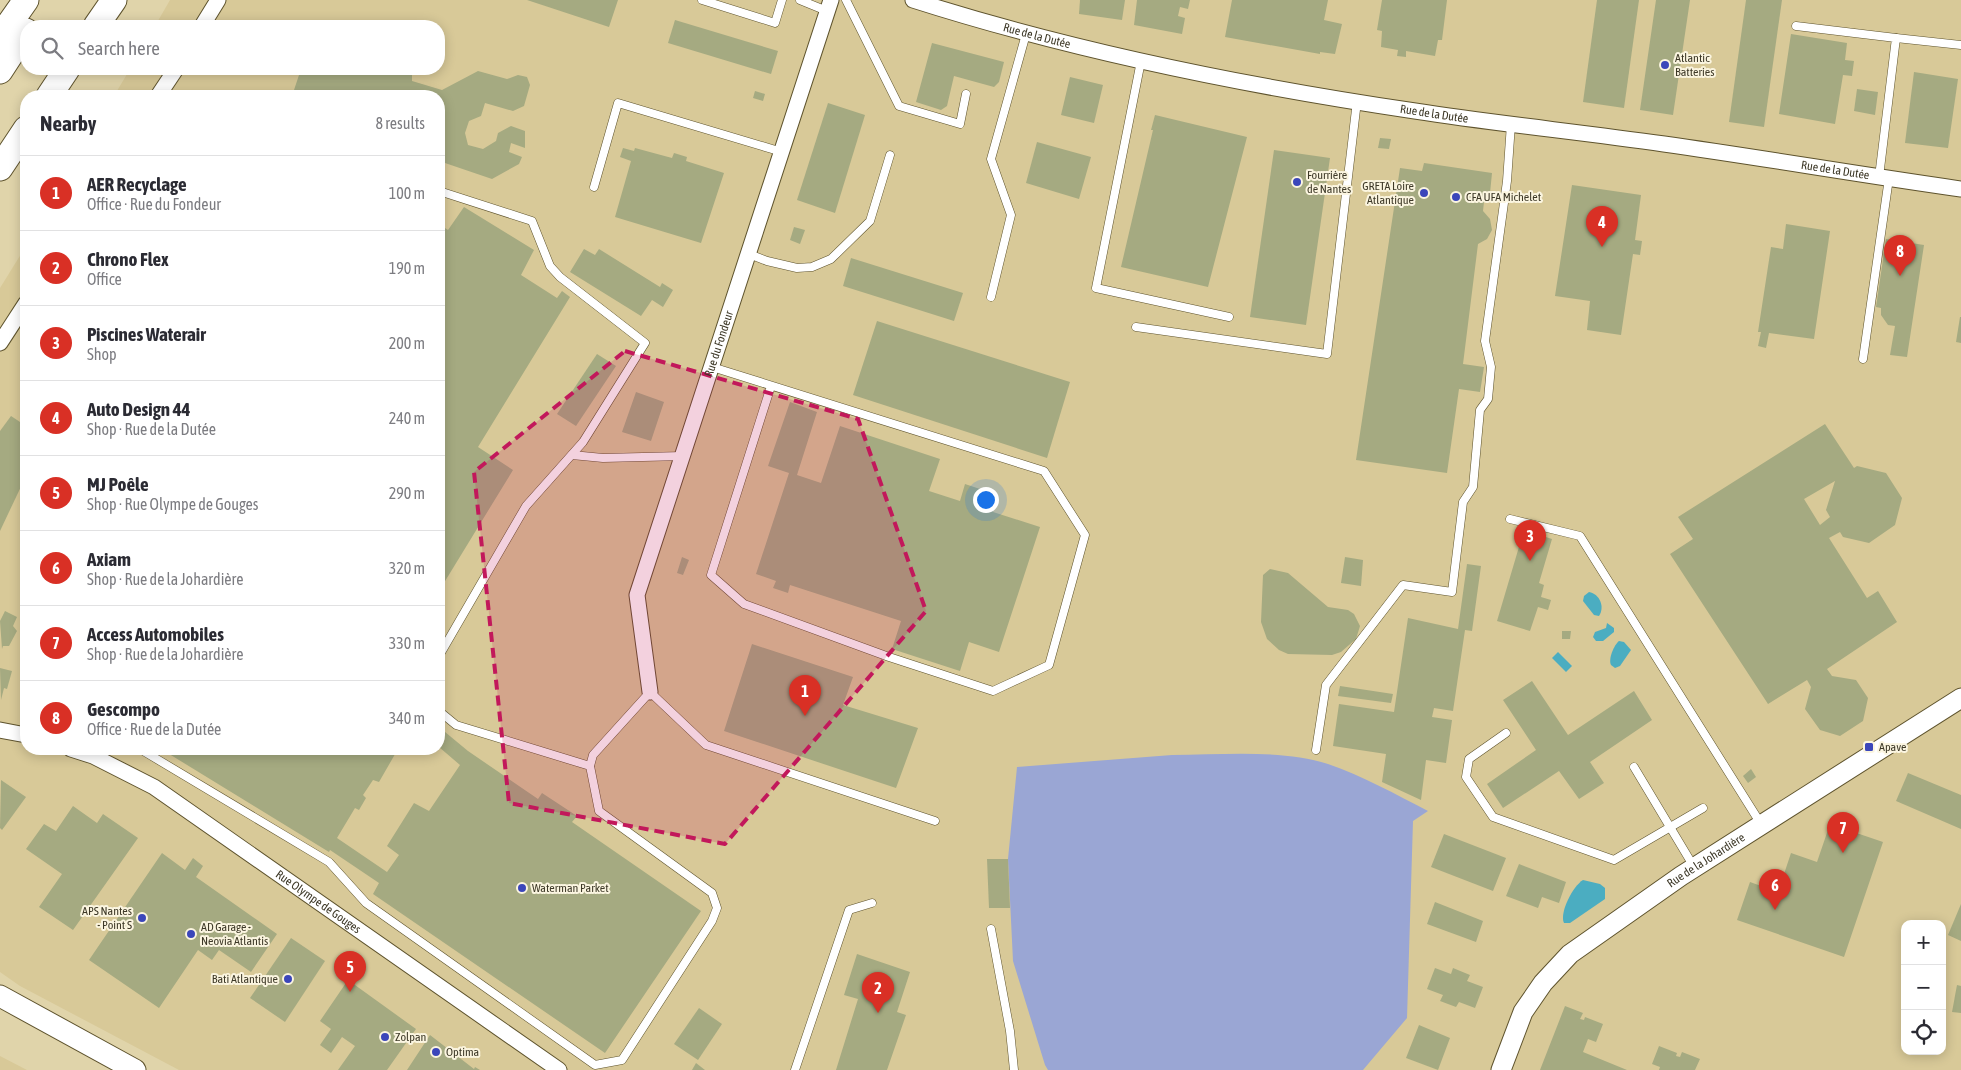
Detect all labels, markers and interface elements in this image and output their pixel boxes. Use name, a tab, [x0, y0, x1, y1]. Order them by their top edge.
search box	[20, 20, 445, 75]
street label: Rue de la Dutée	[1002, 20, 1072, 51]
icon: search	[38, 34, 66, 62]
text: Search here	[78, 37, 160, 59]
place label: Atlantic Batteries	[1675, 51, 1715, 79]
marker: Atlantic Batteries	[1659, 59, 1671, 71]
street label: Rue de la Dutée	[1399, 102, 1469, 126]
text: Nearby	[40, 111, 96, 135]
text: 8 results	[375, 114, 425, 132]
street label: Rue de la Dutée	[1800, 158, 1870, 182]
place label: Fourrière de Nantes	[1307, 168, 1351, 196]
text: AER Recyclage	[87, 173, 187, 195]
marker: Fourrière de Nantes	[1291, 176, 1303, 188]
place label: GRETA Loire Atlantique	[1362, 179, 1414, 207]
text: 1	[52, 184, 60, 202]
text: 100 m	[389, 184, 425, 202]
marker: GRETA Loire Atlantique	[1418, 187, 1430, 199]
place label: CFA UFA Michelet	[1466, 190, 1542, 204]
marker: CFA UFA Michelet	[1450, 191, 1462, 203]
text: Office · Rue du Fondeur	[87, 195, 221, 213]
pin: 4	[1586, 206, 1618, 247]
pin: 8	[1884, 235, 1916, 276]
text: Chrono Flex	[87, 248, 169, 270]
text: 2	[52, 259, 60, 277]
text: 190 m	[389, 259, 425, 277]
text: Office	[87, 270, 122, 288]
street label: Rue du Fondeur	[702, 309, 736, 379]
text: Piscines Waterair	[87, 323, 206, 345]
text: 3	[52, 334, 60, 352]
text: 200 m	[389, 334, 425, 352]
text: Shop	[87, 345, 117, 363]
text: Auto Design 44	[87, 398, 191, 420]
text: 4	[52, 409, 60, 427]
text: 240 m	[389, 409, 425, 427]
text: Shop · Rue de la Dutée	[87, 420, 216, 438]
text: MJ Poêle	[87, 473, 149, 495]
text: 5	[52, 484, 60, 502]
text: 290 m	[389, 484, 425, 502]
your location	[973, 487, 999, 513]
text: Shop · Rue Olympe de Gouges	[87, 495, 258, 513]
pin: 3	[1514, 520, 1546, 561]
text: Axiam	[87, 548, 131, 570]
text: 6	[52, 559, 60, 577]
text: 320 m	[389, 559, 425, 577]
text: Shop · Rue de la Johardière	[87, 570, 244, 588]
text: Access Automobiles	[87, 623, 224, 645]
text: 7	[52, 634, 60, 652]
text: 330 m	[389, 634, 425, 652]
text: Shop · Rue de la Johardière	[87, 645, 244, 663]
pin: 1	[789, 675, 821, 716]
text: Gescompo	[87, 698, 160, 720]
text: 8	[52, 709, 60, 727]
text: 340 m	[389, 709, 425, 727]
text: Office · Rue de la Dutée	[87, 720, 221, 738]
place label: Apave	[1879, 740, 1906, 754]
marker: Apave	[1863, 741, 1875, 753]
pin: 7	[1827, 812, 1859, 853]
street label: Rue de la Johardière	[1664, 830, 1747, 891]
street label: Rue Olympe de Gouges	[273, 867, 364, 936]
pin: 6	[1759, 869, 1791, 910]
place label: Waterman Parket	[532, 881, 609, 895]
marker: Waterman Parket	[516, 882, 528, 894]
place label: APS Nantes - Point S	[82, 904, 132, 932]
marker: APS Nantes - Point S	[136, 912, 148, 924]
place label: AD Garage - Neovia Atlantis	[201, 920, 268, 948]
map controls	[1901, 920, 1946, 1055]
button: +	[1901, 920, 1946, 965]
marker: AD Garage - Neovia Atlantis	[185, 928, 197, 940]
pin: 5	[334, 951, 366, 992]
button: −	[1901, 965, 1946, 1010]
place label: Bati Atlantique	[212, 972, 278, 986]
pin: 2	[862, 972, 894, 1013]
marker: Bati Atlantique	[282, 973, 294, 985]
button: locate	[1901, 1010, 1946, 1055]
place label: Zolpan	[395, 1030, 426, 1044]
marker: Zolpan	[379, 1031, 391, 1043]
place label: Optima	[446, 1045, 479, 1059]
marker: Optima	[430, 1046, 442, 1058]

